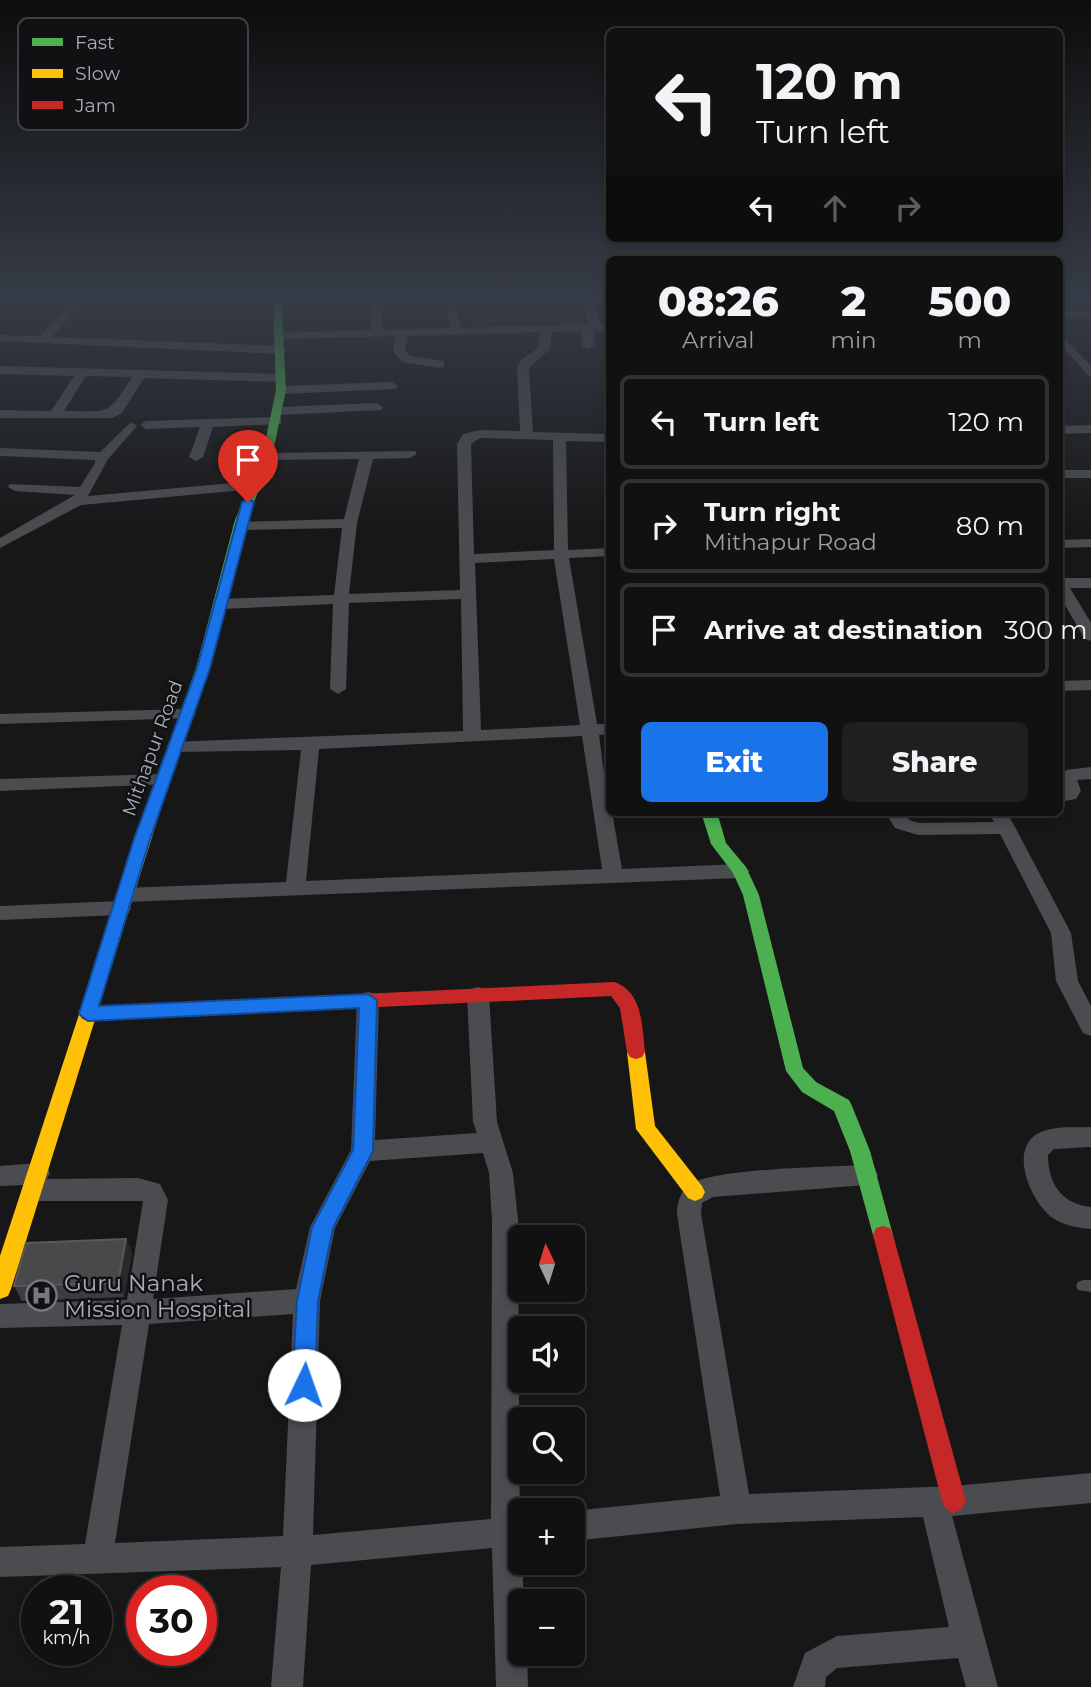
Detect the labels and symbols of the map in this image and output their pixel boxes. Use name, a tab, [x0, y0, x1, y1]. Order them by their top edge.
legend	[18, 18, 248, 130]
text: Fast	[75, 31, 115, 54]
text: Slow	[75, 62, 120, 85]
text: Jam	[74, 94, 116, 117]
pin	[218, 430, 278, 502]
street label: Mithapur Road	[117, 677, 188, 819]
north arrow	[508, 1225, 584, 1302]
place label: Guru Nanak Mission Hospital	[64, 1269, 251, 1323]
hospital icon: Guru Nanak Mission Hospital	[24, 1279, 58, 1313]
position arrow	[267, 1348, 341, 1422]
speed limit sign: 30	[126, 1575, 217, 1666]

